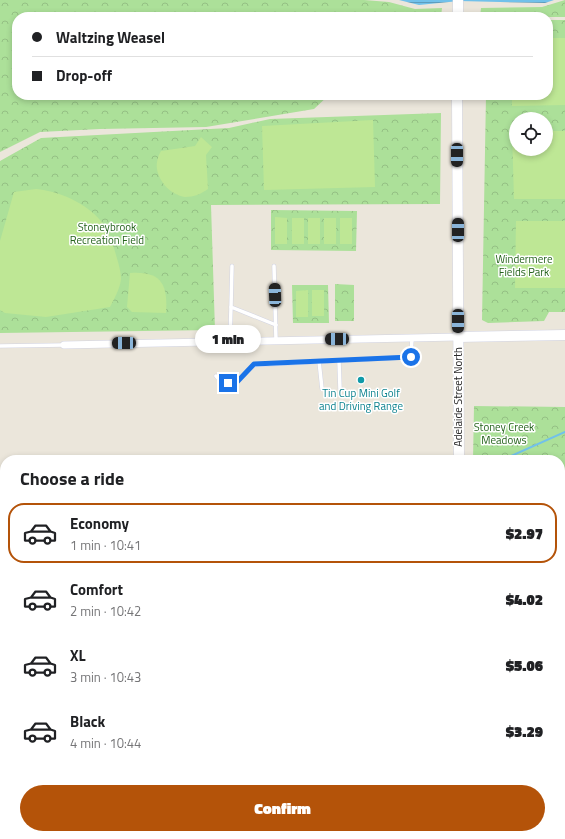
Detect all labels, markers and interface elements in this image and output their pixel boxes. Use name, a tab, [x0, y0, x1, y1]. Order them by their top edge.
text: Waltzing Weasel	[56, 26, 165, 49]
text: Drop-off	[56, 64, 112, 87]
map controls	[509, 112, 553, 156]
button: locate	[509, 112, 553, 156]
car	[451, 143, 463, 167]
car	[452, 218, 464, 242]
park label: Stoneybrook Recreation Field	[70, 219, 144, 248]
park label: Windermere Fields Park	[495, 251, 553, 280]
car	[269, 283, 281, 307]
car	[452, 309, 464, 333]
callout: 1 min	[195, 325, 261, 353]
text: 1 min	[212, 329, 244, 349]
car	[325, 333, 349, 345]
car	[112, 337, 136, 349]
street label: Adelaide Street North	[450, 347, 466, 447]
route start	[402, 348, 420, 366]
route end	[219, 374, 237, 392]
marker: Tin Cup Mini Golf and Driving Range	[356, 375, 366, 385]
place label: Tin Cup Mini Golf and Driving Range	[319, 385, 403, 414]
park label: Stoney Creek Meadows	[474, 419, 535, 448]
text: Choose a ride	[20, 465, 124, 492]
text: Economy	[70, 512, 129, 535]
icon: car	[22, 515, 58, 551]
text: $2.97	[506, 522, 543, 545]
text: 1 min · 10:41	[70, 535, 141, 555]
text: Comfort	[70, 578, 123, 601]
icon: car	[22, 581, 58, 617]
text: $4.02	[506, 588, 543, 611]
text: 2 min · 10:42	[70, 601, 141, 621]
text: XL	[70, 644, 86, 667]
icon: car	[22, 647, 58, 683]
text: $5.06	[506, 654, 543, 677]
text: 3 min · 10:43	[70, 667, 141, 687]
text: Black	[70, 710, 105, 733]
icon: car	[22, 713, 58, 749]
text: $3.29	[506, 720, 543, 743]
text: 4 min · 10:44	[70, 733, 141, 753]
button: Confirm	[20, 785, 545, 831]

